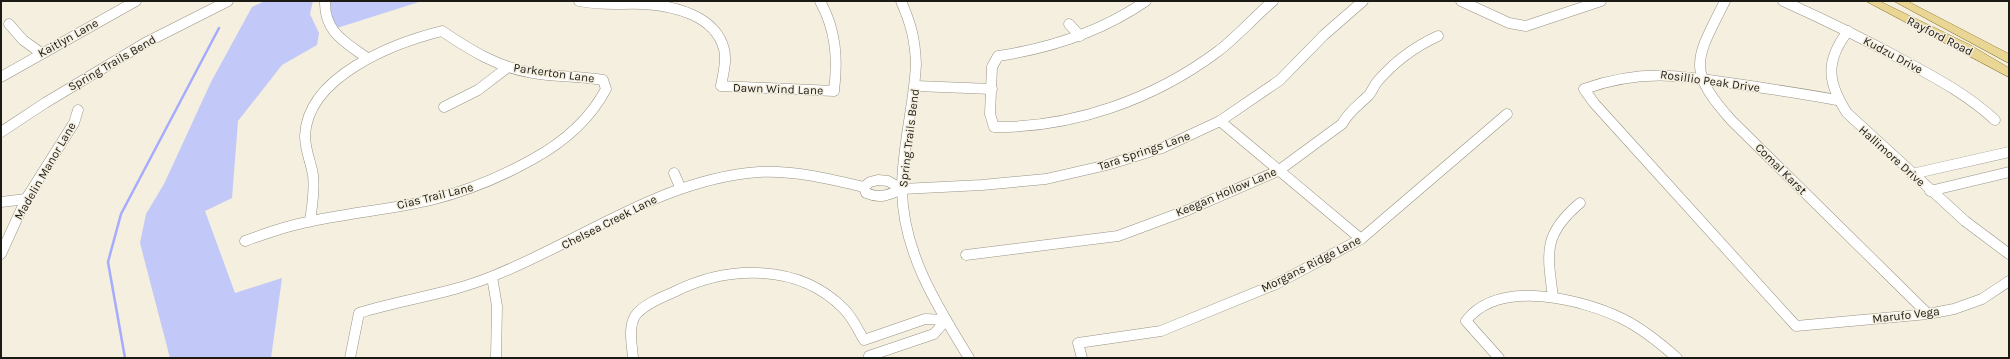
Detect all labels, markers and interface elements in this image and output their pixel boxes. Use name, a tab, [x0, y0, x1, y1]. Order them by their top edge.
street label: Rayford Road	[1905, 13, 1975, 59]
street label: Kaitlyn Lane	[35, 16, 101, 60]
street label: Spring Trails Bend	[66, 32, 158, 94]
street label: Kudzu Drive	[1861, 33, 1925, 77]
street label: Parkerton Lane	[513, 60, 595, 86]
street label: Rosillio Peak Drive	[1659, 67, 1761, 95]
street label: Dawn Wind Lane	[733, 80, 823, 98]
street label: Spring Trails Bend	[896, 88, 922, 188]
street label: Madelin Manor Lane	[11, 120, 79, 222]
street label: Hallimore Drive	[1856, 123, 1928, 189]
street label: Tara Springs Lane	[1096, 129, 1192, 173]
street label: Comal Karst	[1752, 140, 1810, 198]
street label: Keegan Hollow Lane	[1174, 164, 1278, 220]
street label: Cias Trail Lane	[395, 180, 475, 212]
street label: Chelsea Creek Lane	[559, 192, 659, 252]
street label: Morgans Ridge Lane	[1259, 233, 1363, 295]
street label: Marufo Vega	[1871, 304, 1941, 326]

